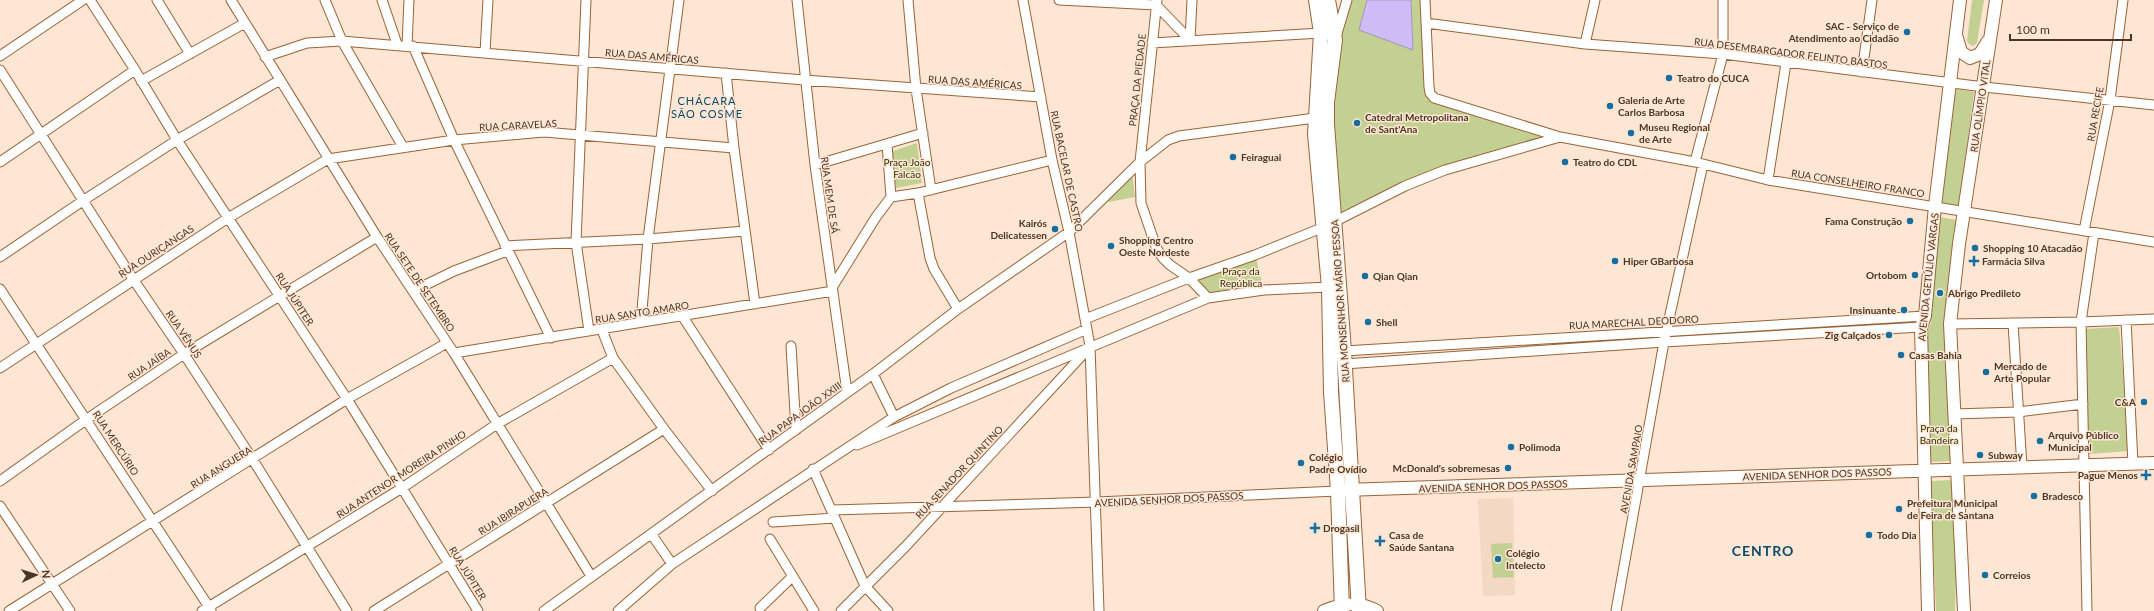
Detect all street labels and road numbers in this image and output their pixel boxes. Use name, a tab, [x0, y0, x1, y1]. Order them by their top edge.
street label: PRAÇA DA PIEDADE	[1126, 33, 1148, 127]
street label: RUA DESEMBARGADOR FELINTO BASTOS	[1694, 35, 1888, 71]
street label: RUA DAS AMÉRICAS	[605, 46, 699, 66]
street label: RUA OLÍMPIO VITAL	[1968, 59, 1992, 153]
street label: RUA DAS AMÉRICAS	[928, 73, 1022, 91]
street label: RUA RECIFE	[2084, 86, 2106, 142]
street label: RUA BACELAR DE CASTRO	[1048, 109, 1086, 233]
street label: RUA CARAVELAS	[479, 117, 557, 133]
street label: RUA MEM DE SÁ	[819, 156, 841, 234]
street label: RUA CONSELHEIRO FRANCO	[1791, 167, 1925, 199]
street label: AVENIDA GETÚLIO VARGAS	[1915, 212, 1941, 342]
street label: RUA MONSENHOR MÁRIO PESSOA	[1328, 219, 1352, 383]
street label: RUA OURIÇANGAS	[116, 222, 196, 280]
street label: RUA SETE DE SETEMBRO	[382, 230, 458, 334]
street label: RUA JÚPITER	[274, 270, 317, 328]
street label: RUA SANTO AMARO	[594, 299, 690, 325]
street label: RUA VÊNUS	[164, 308, 204, 360]
street label: RUA MARECHAL DEODORO	[1569, 313, 1699, 331]
street label: RUA JAÍBA	[125, 345, 173, 383]
street label: RUA PAPA JOÃO XXIII	[756, 379, 844, 447]
street label: RUA MERCÚRIO	[91, 408, 141, 478]
street label: RUA SENADOR QUINTINO	[913, 423, 1005, 521]
street label: AVENIDA SAMPAIO	[1617, 424, 1645, 514]
street label: RUA ANTENOR MOREIRA PINHO	[334, 428, 468, 520]
street label: RUA ANGUERA	[188, 443, 254, 491]
street label: AVENIDA SENHOR DOS PASSOS	[1742, 465, 1892, 483]
street label: AVENIDA SENHOR DOS PASSOS	[1418, 477, 1568, 495]
street label: RUA IBIRAPUERA	[476, 485, 550, 537]
street label: AVENIDA SENHOR DOS PASSOS	[1094, 489, 1244, 509]
street label: RUA JÚPITER	[447, 544, 489, 602]

